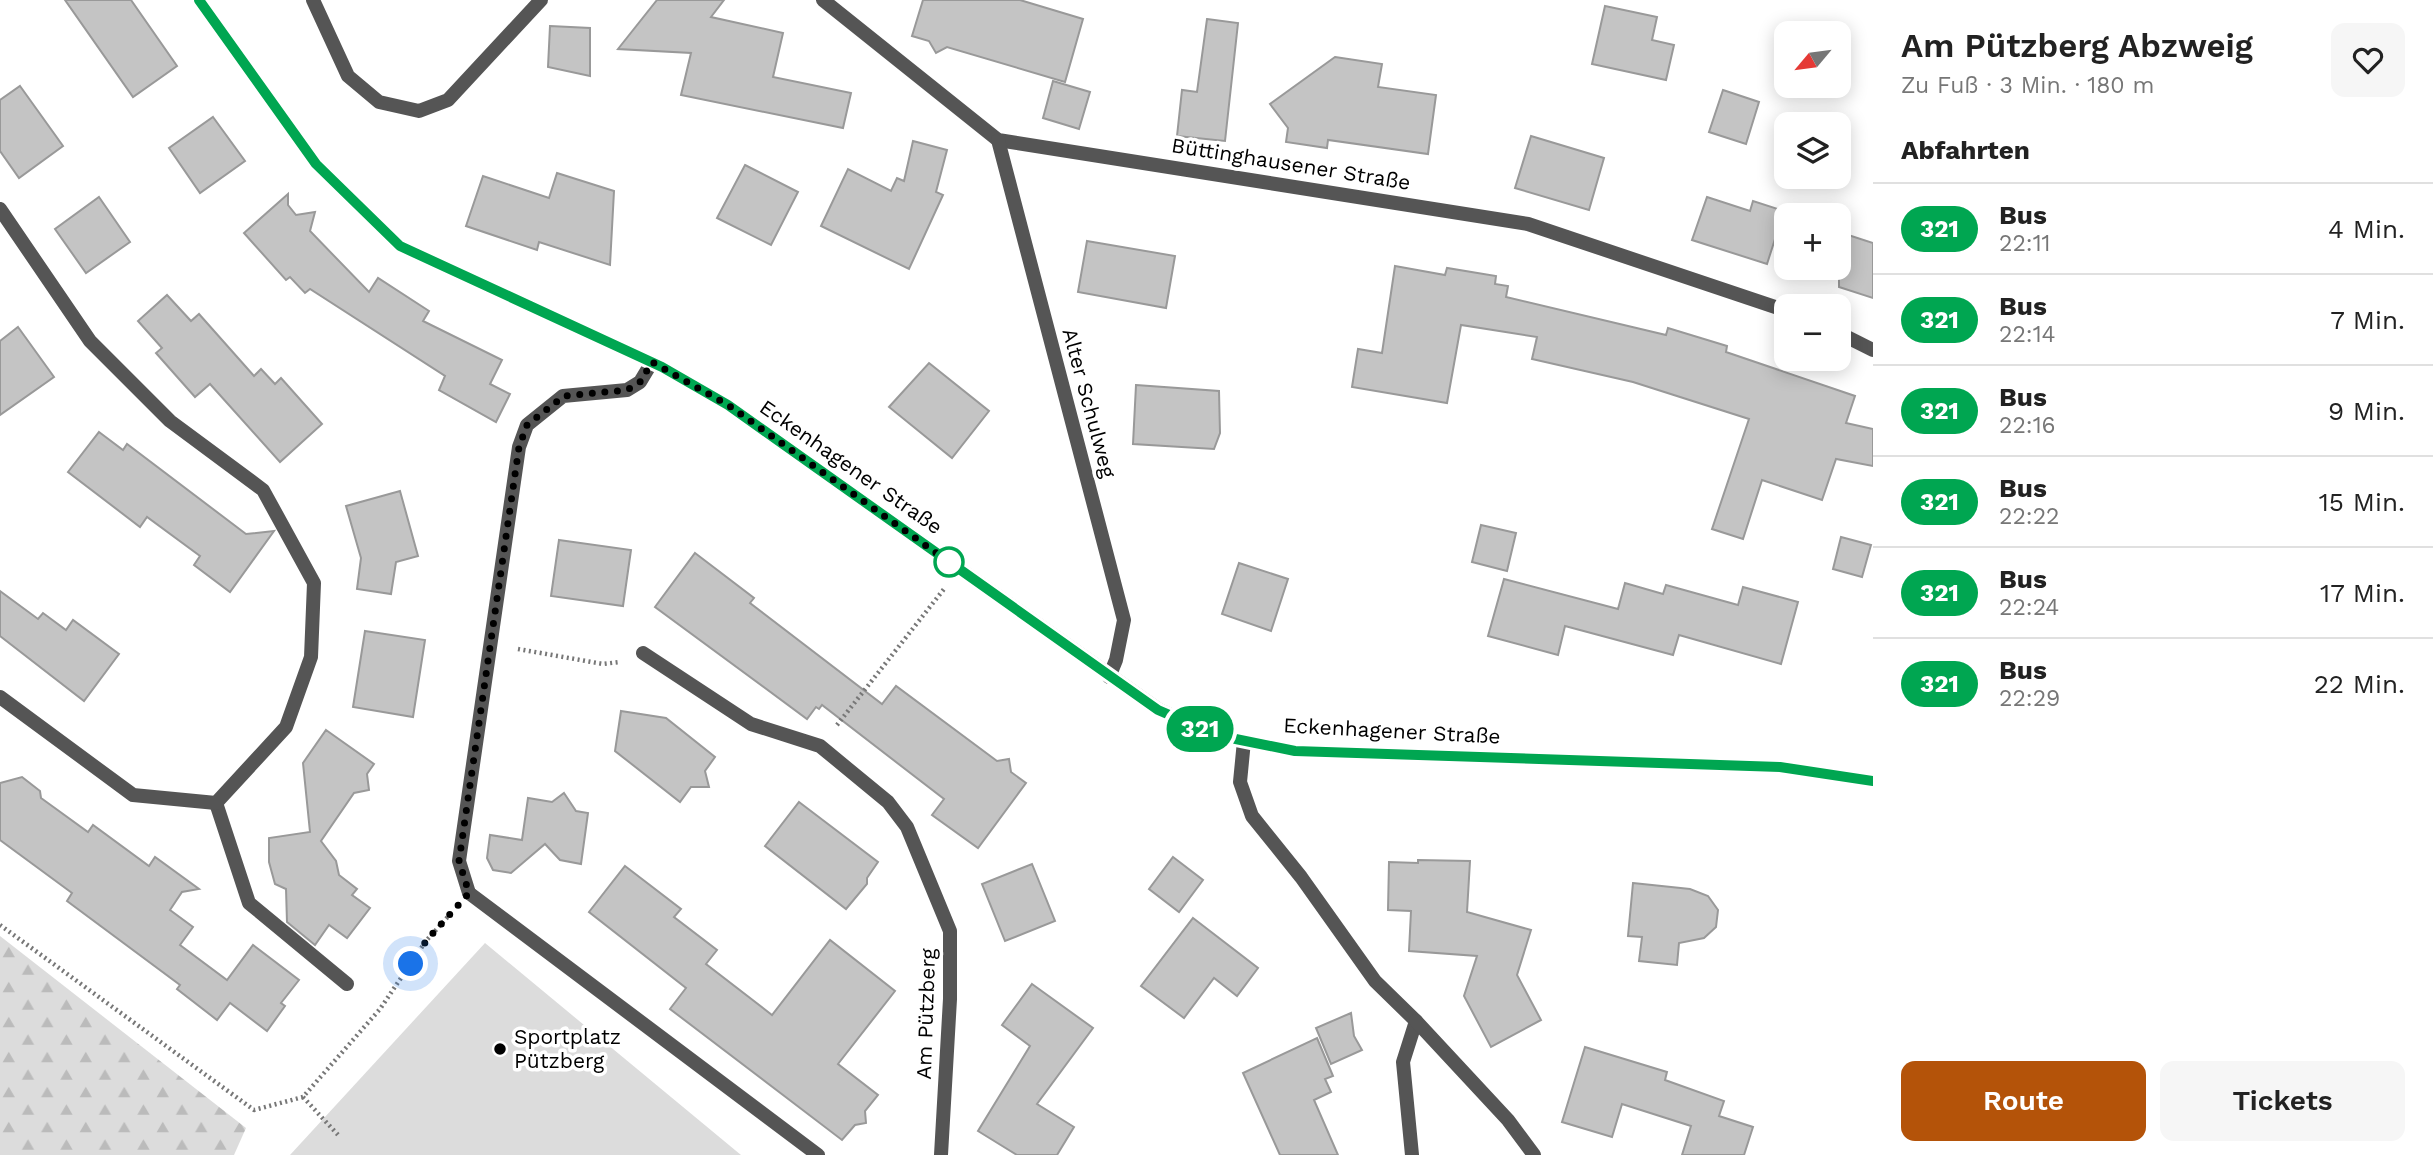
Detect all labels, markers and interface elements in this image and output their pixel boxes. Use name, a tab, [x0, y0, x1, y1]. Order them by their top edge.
north arrow	[1774, 21, 1852, 98]
map controls	[1774, 21, 1851, 371]
button: heart	[2331, 23, 2405, 97]
text: Am Pützberg Abzweig	[1901, 26, 2253, 65]
text: Zu Fuß · 3 Min. · 180 m	[1901, 72, 2154, 99]
button: layers	[1774, 112, 1851, 189]
street label: Büttinghausener Straße	[1170, 132, 1412, 195]
text: Abfahrten	[1901, 135, 2030, 165]
text: Bus	[1999, 200, 2047, 230]
button: +	[1774, 203, 1851, 280]
text: 4 Min.	[2328, 214, 2405, 244]
text: 321	[1920, 215, 1959, 243]
text: 22:11	[1999, 230, 2051, 257]
text: Bus	[1999, 291, 2047, 321]
button: −	[1774, 294, 1851, 371]
text: 7 Min.	[2330, 305, 2405, 335]
text: 321	[1920, 306, 1959, 334]
text: 22:14	[1999, 321, 2056, 348]
street label: Alter Schulweg	[1058, 325, 1122, 481]
text: Bus	[1999, 382, 2047, 412]
street label: Eckenhagener Straße	[755, 394, 948, 539]
text: 9 Min.	[2328, 396, 2405, 426]
text: 321	[1920, 397, 1959, 425]
text: 22:16	[1999, 412, 2056, 439]
text: Bus	[1999, 473, 2047, 503]
text: 15 Min.	[2319, 487, 2405, 517]
text: 321	[1920, 488, 1959, 516]
text: 22:22	[1999, 503, 2059, 530]
unlabelled marker	[934, 547, 964, 577]
text: Bus	[1999, 564, 2047, 594]
text: 17 Min.	[2320, 578, 2405, 608]
text: 321	[1920, 579, 1959, 607]
text: 22:24	[1999, 594, 2059, 621]
text: Bus	[1999, 655, 2047, 685]
text: 22 Min.	[2314, 669, 2405, 699]
text: 321	[1920, 670, 1959, 698]
text: 22:29	[1999, 685, 2060, 712]
line badge: 321	[1160, 706, 1240, 752]
street label: Eckenhagener Straße	[1283, 712, 1501, 749]
text: 321	[1181, 715, 1219, 743]
your location	[393, 946, 428, 981]
street label: Am Pützberg	[911, 947, 940, 1080]
place label: Sportplatz Pützberg	[514, 1024, 621, 1073]
marker: Sportplatz Pützberg	[492, 1041, 508, 1057]
button: Route	[1901, 1061, 2146, 1141]
button: Tickets	[2160, 1061, 2405, 1141]

